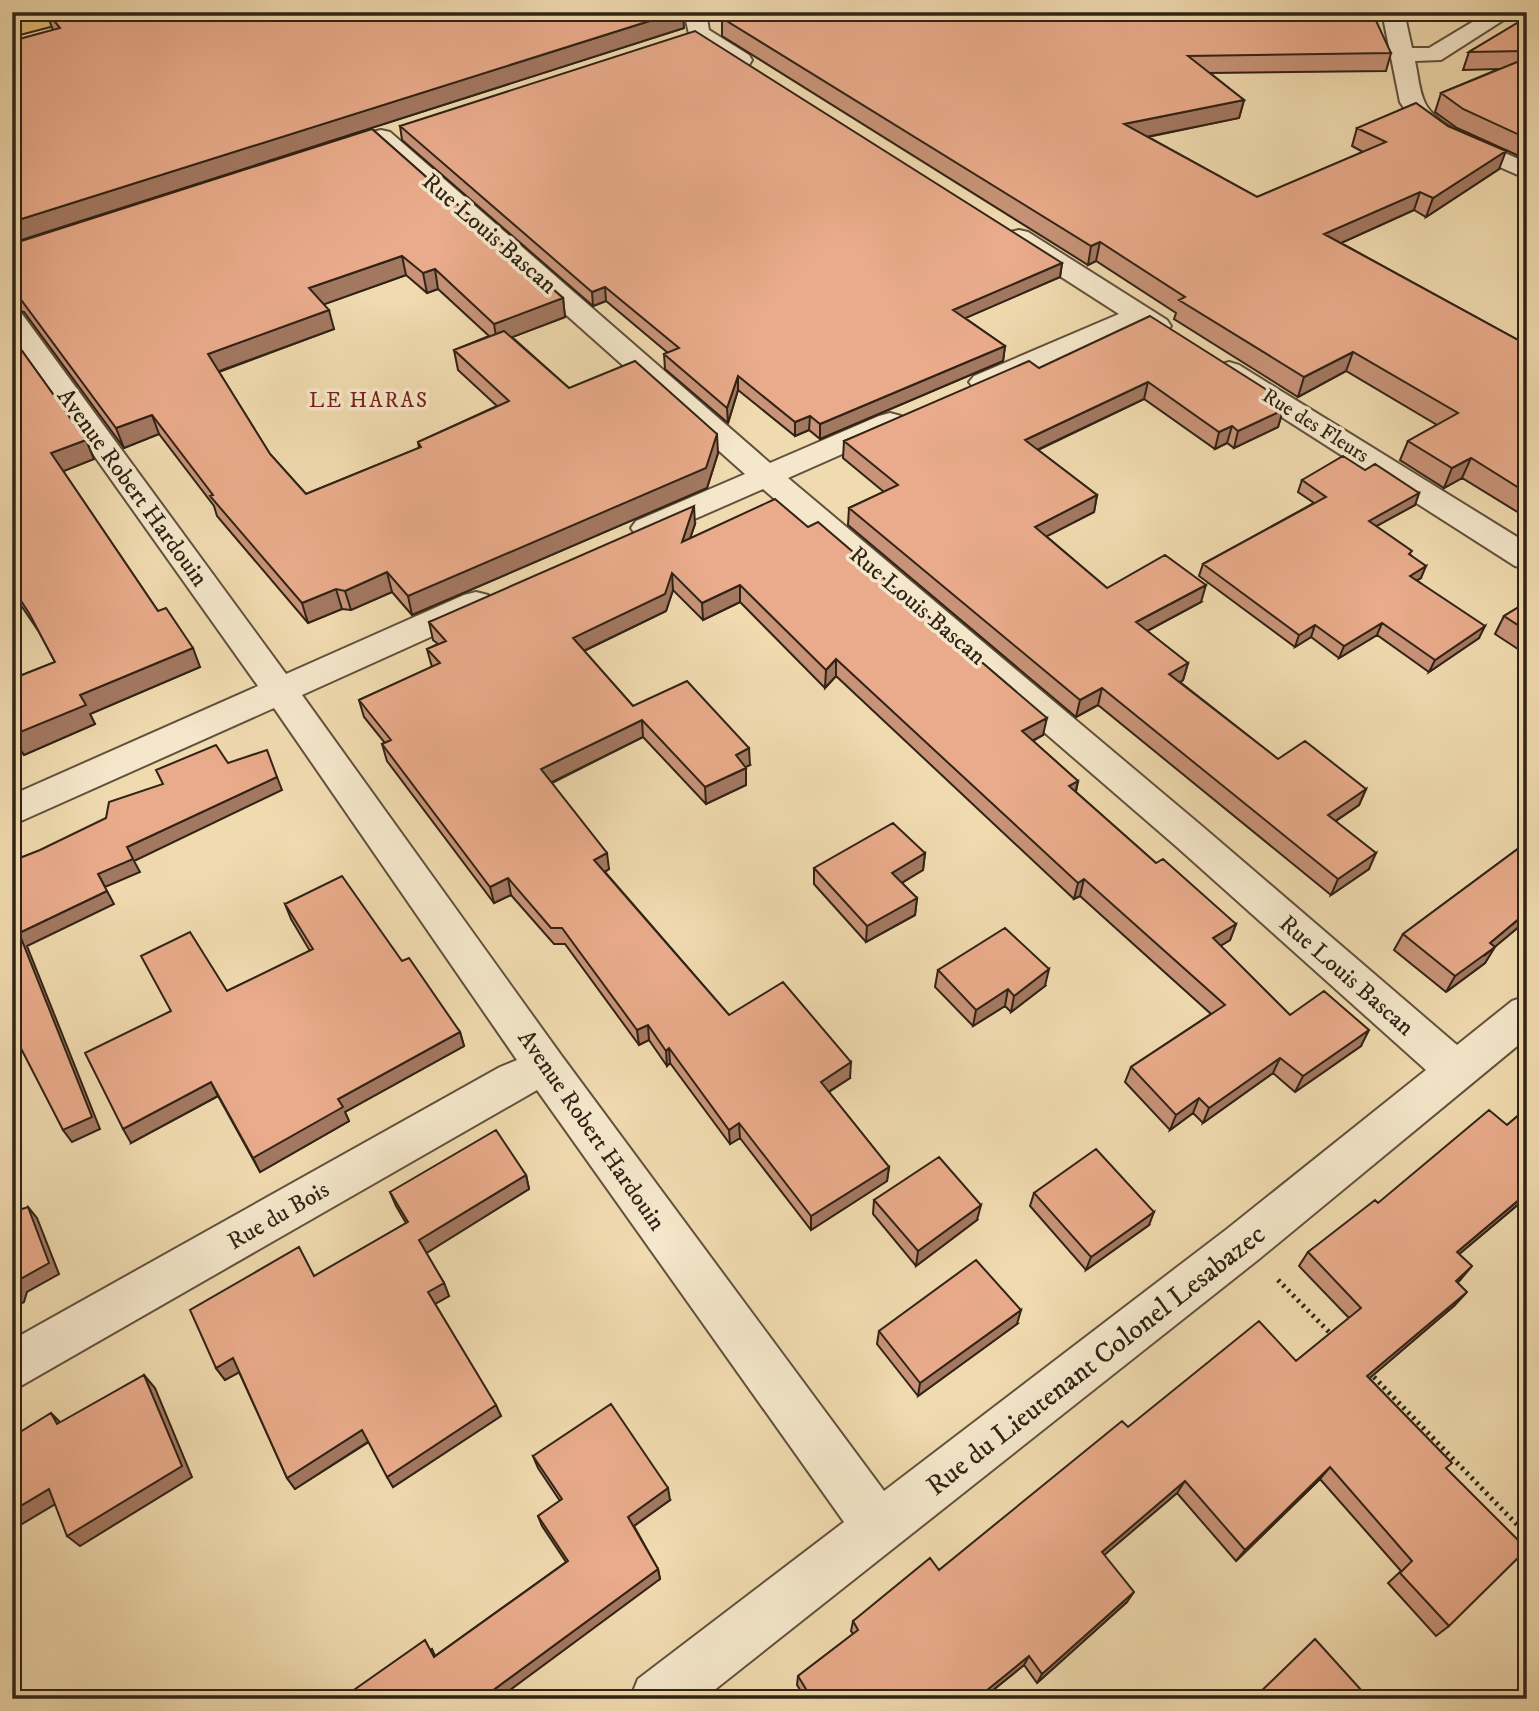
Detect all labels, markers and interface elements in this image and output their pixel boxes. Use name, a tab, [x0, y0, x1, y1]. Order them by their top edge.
street label: Rue Louis Bascan	[416, 167, 563, 301]
street label: Avenue Robert Hardouin	[50, 383, 215, 593]
street label: Rue des Fleurs	[1257, 383, 1374, 469]
district label: LE HARAS	[309, 388, 429, 414]
street label: Rue Louis Bascan	[843, 540, 992, 672]
street label: Rue Louis Bascan	[1273, 909, 1420, 1043]
street label: Avenue Robert Hardouin	[511, 1024, 672, 1237]
street label: Rue du Bois	[222, 1175, 335, 1257]
street label: Rue du Lieutenant Colonel Lesabazec	[919, 1217, 1272, 1503]

